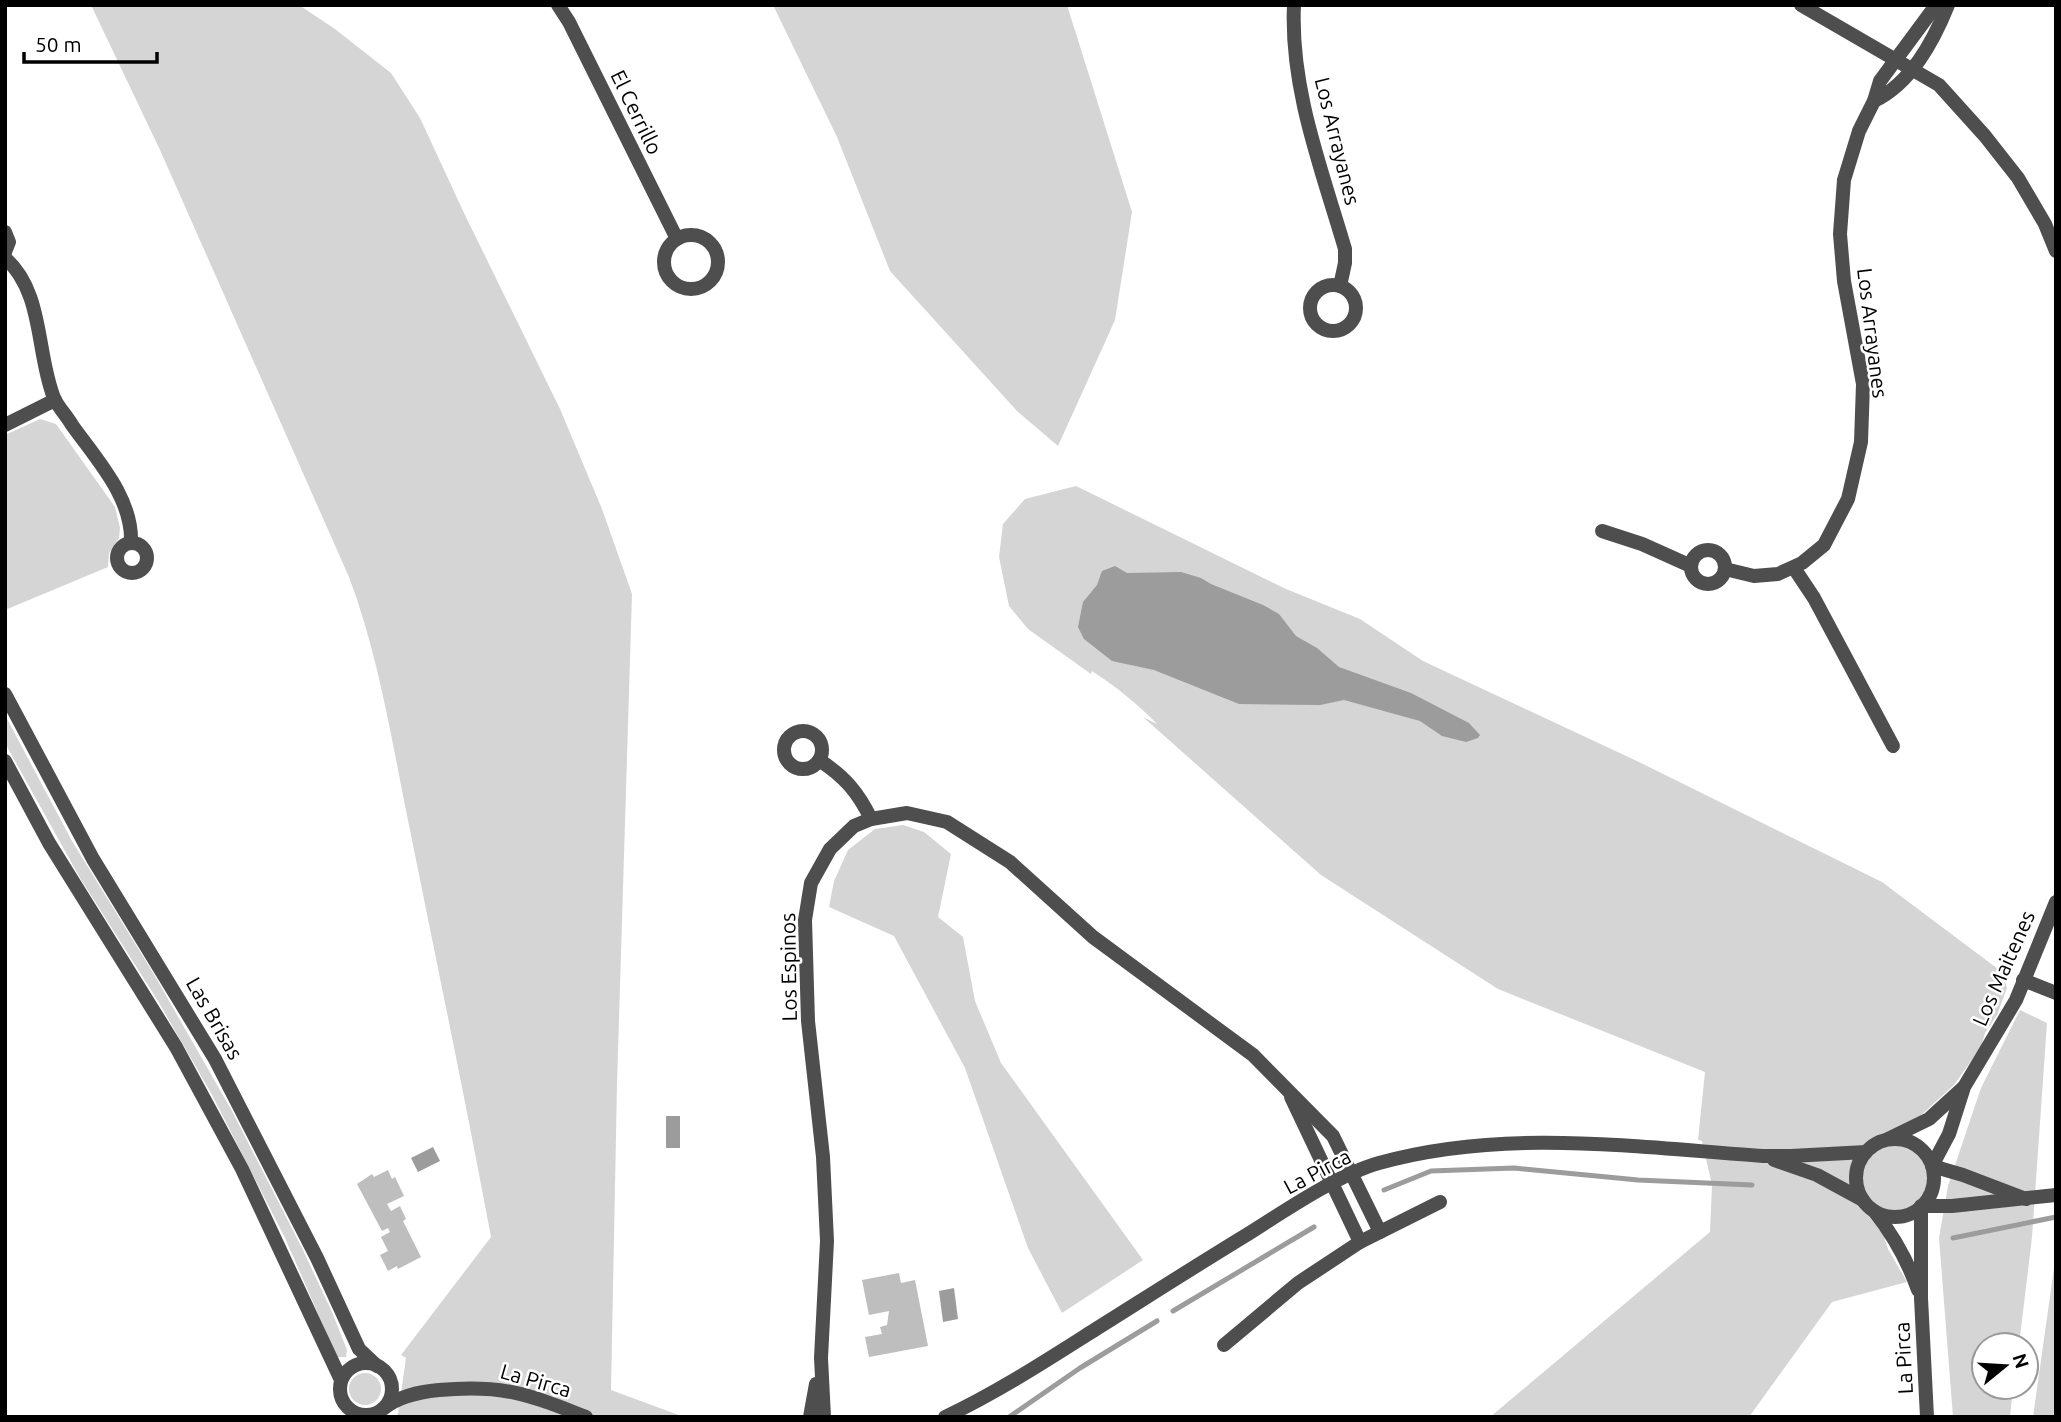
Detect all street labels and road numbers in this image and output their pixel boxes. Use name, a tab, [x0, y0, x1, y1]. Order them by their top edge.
street label: El Cerrillo	[606, 66, 668, 158]
street label: Los Arrayanes	[1311, 75, 1365, 207]
street label: Los Arrayanes	[1853, 267, 1893, 399]
street label: Los Maitenes	[1967, 907, 2039, 1029]
street label: Los Espinos	[775, 913, 801, 1021]
street label: Las Brisas	[182, 973, 248, 1063]
street label: La Pirca	[1279, 1143, 1355, 1199]
street label: La Pirca	[1889, 1321, 1917, 1395]
street label: La Pirca	[498, 1358, 574, 1402]

